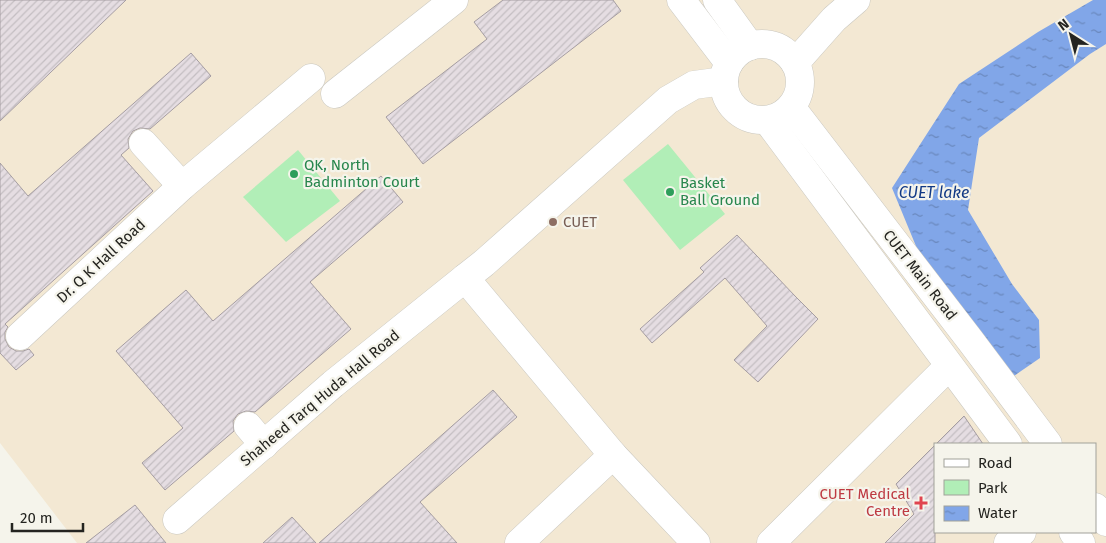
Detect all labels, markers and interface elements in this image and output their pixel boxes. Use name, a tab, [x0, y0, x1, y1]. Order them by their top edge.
north arrow	[1046, 10, 1096, 60]
text: N	[1055, 15, 1072, 34]
place label: QK, North Badminton Court	[304, 156, 420, 191]
marker: QK, North Badminton Court	[288, 168, 300, 180]
place label: Basket Ball Ground	[680, 174, 760, 209]
water label: CUET lake	[899, 183, 969, 202]
marker: Basket Ball Ground	[664, 186, 676, 198]
place label: CUET	[563, 213, 597, 231]
street label: Dr. Q K Hall Road	[53, 215, 149, 307]
marker: CUET	[547, 216, 559, 228]
street label: CUET Main Road	[879, 226, 961, 324]
street label: Shaheed Tarq Huda Hall Road	[237, 326, 403, 470]
legend	[934, 443, 1096, 533]
text: Road	[978, 454, 1013, 472]
text: Park	[978, 479, 1008, 497]
place label: CUET Medical Centre	[820, 485, 911, 520]
marker: CUET Medical Centre	[914, 496, 928, 510]
scale bar	[12, 500, 84, 532]
text: Water	[978, 504, 1017, 522]
text: 20 m	[20, 509, 53, 527]

